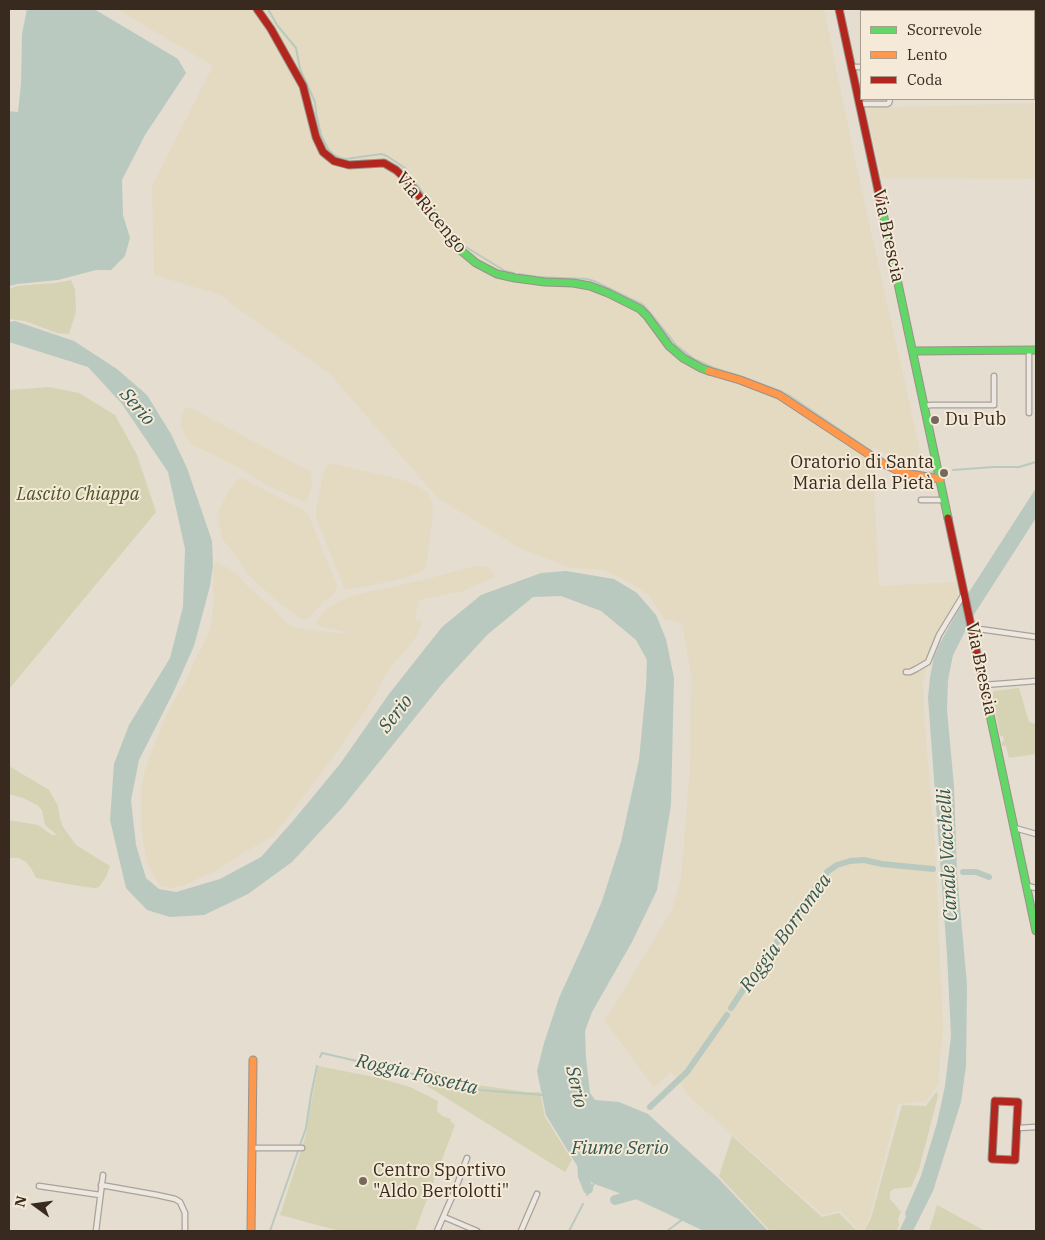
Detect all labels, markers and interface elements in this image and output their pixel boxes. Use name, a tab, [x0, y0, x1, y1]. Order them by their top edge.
legend	[860, 10, 1035, 100]
text: Scorrevole	[907, 20, 982, 39]
text: Lento	[907, 45, 947, 64]
text: Coda	[907, 70, 943, 89]
street label: Via Ricengo	[391, 168, 471, 258]
street label: Via Brescia	[868, 188, 908, 284]
water label: Serio	[115, 384, 159, 430]
place label: Du Pub	[945, 409, 1006, 431]
marker: Du Pub	[929, 414, 941, 426]
place label: Oratorio di Santa Maria della Pietà	[790, 452, 934, 494]
marker: Oratorio di Santa Maria della Pietà	[938, 467, 950, 479]
park label: Lascito Chiappa	[17, 484, 139, 506]
street label: Via Brescia	[961, 621, 1001, 717]
water label: Serio	[374, 690, 418, 738]
water label: Canale Vacchelli	[933, 788, 963, 922]
water label: Roggia Borromea	[735, 869, 837, 997]
water label: Roggia Fossetta	[354, 1050, 480, 1100]
water label: Serio	[560, 1064, 592, 1110]
water label: Fiume Serio	[571, 1138, 669, 1160]
place label: Centro Sportivo "Aldo Bertolotti"	[373, 1160, 509, 1202]
marker: Centro Sportivo "Aldo Bertolotti"	[357, 1175, 369, 1187]
north arrow	[10, 1180, 60, 1230]
text: N	[10, 1194, 31, 1209]

